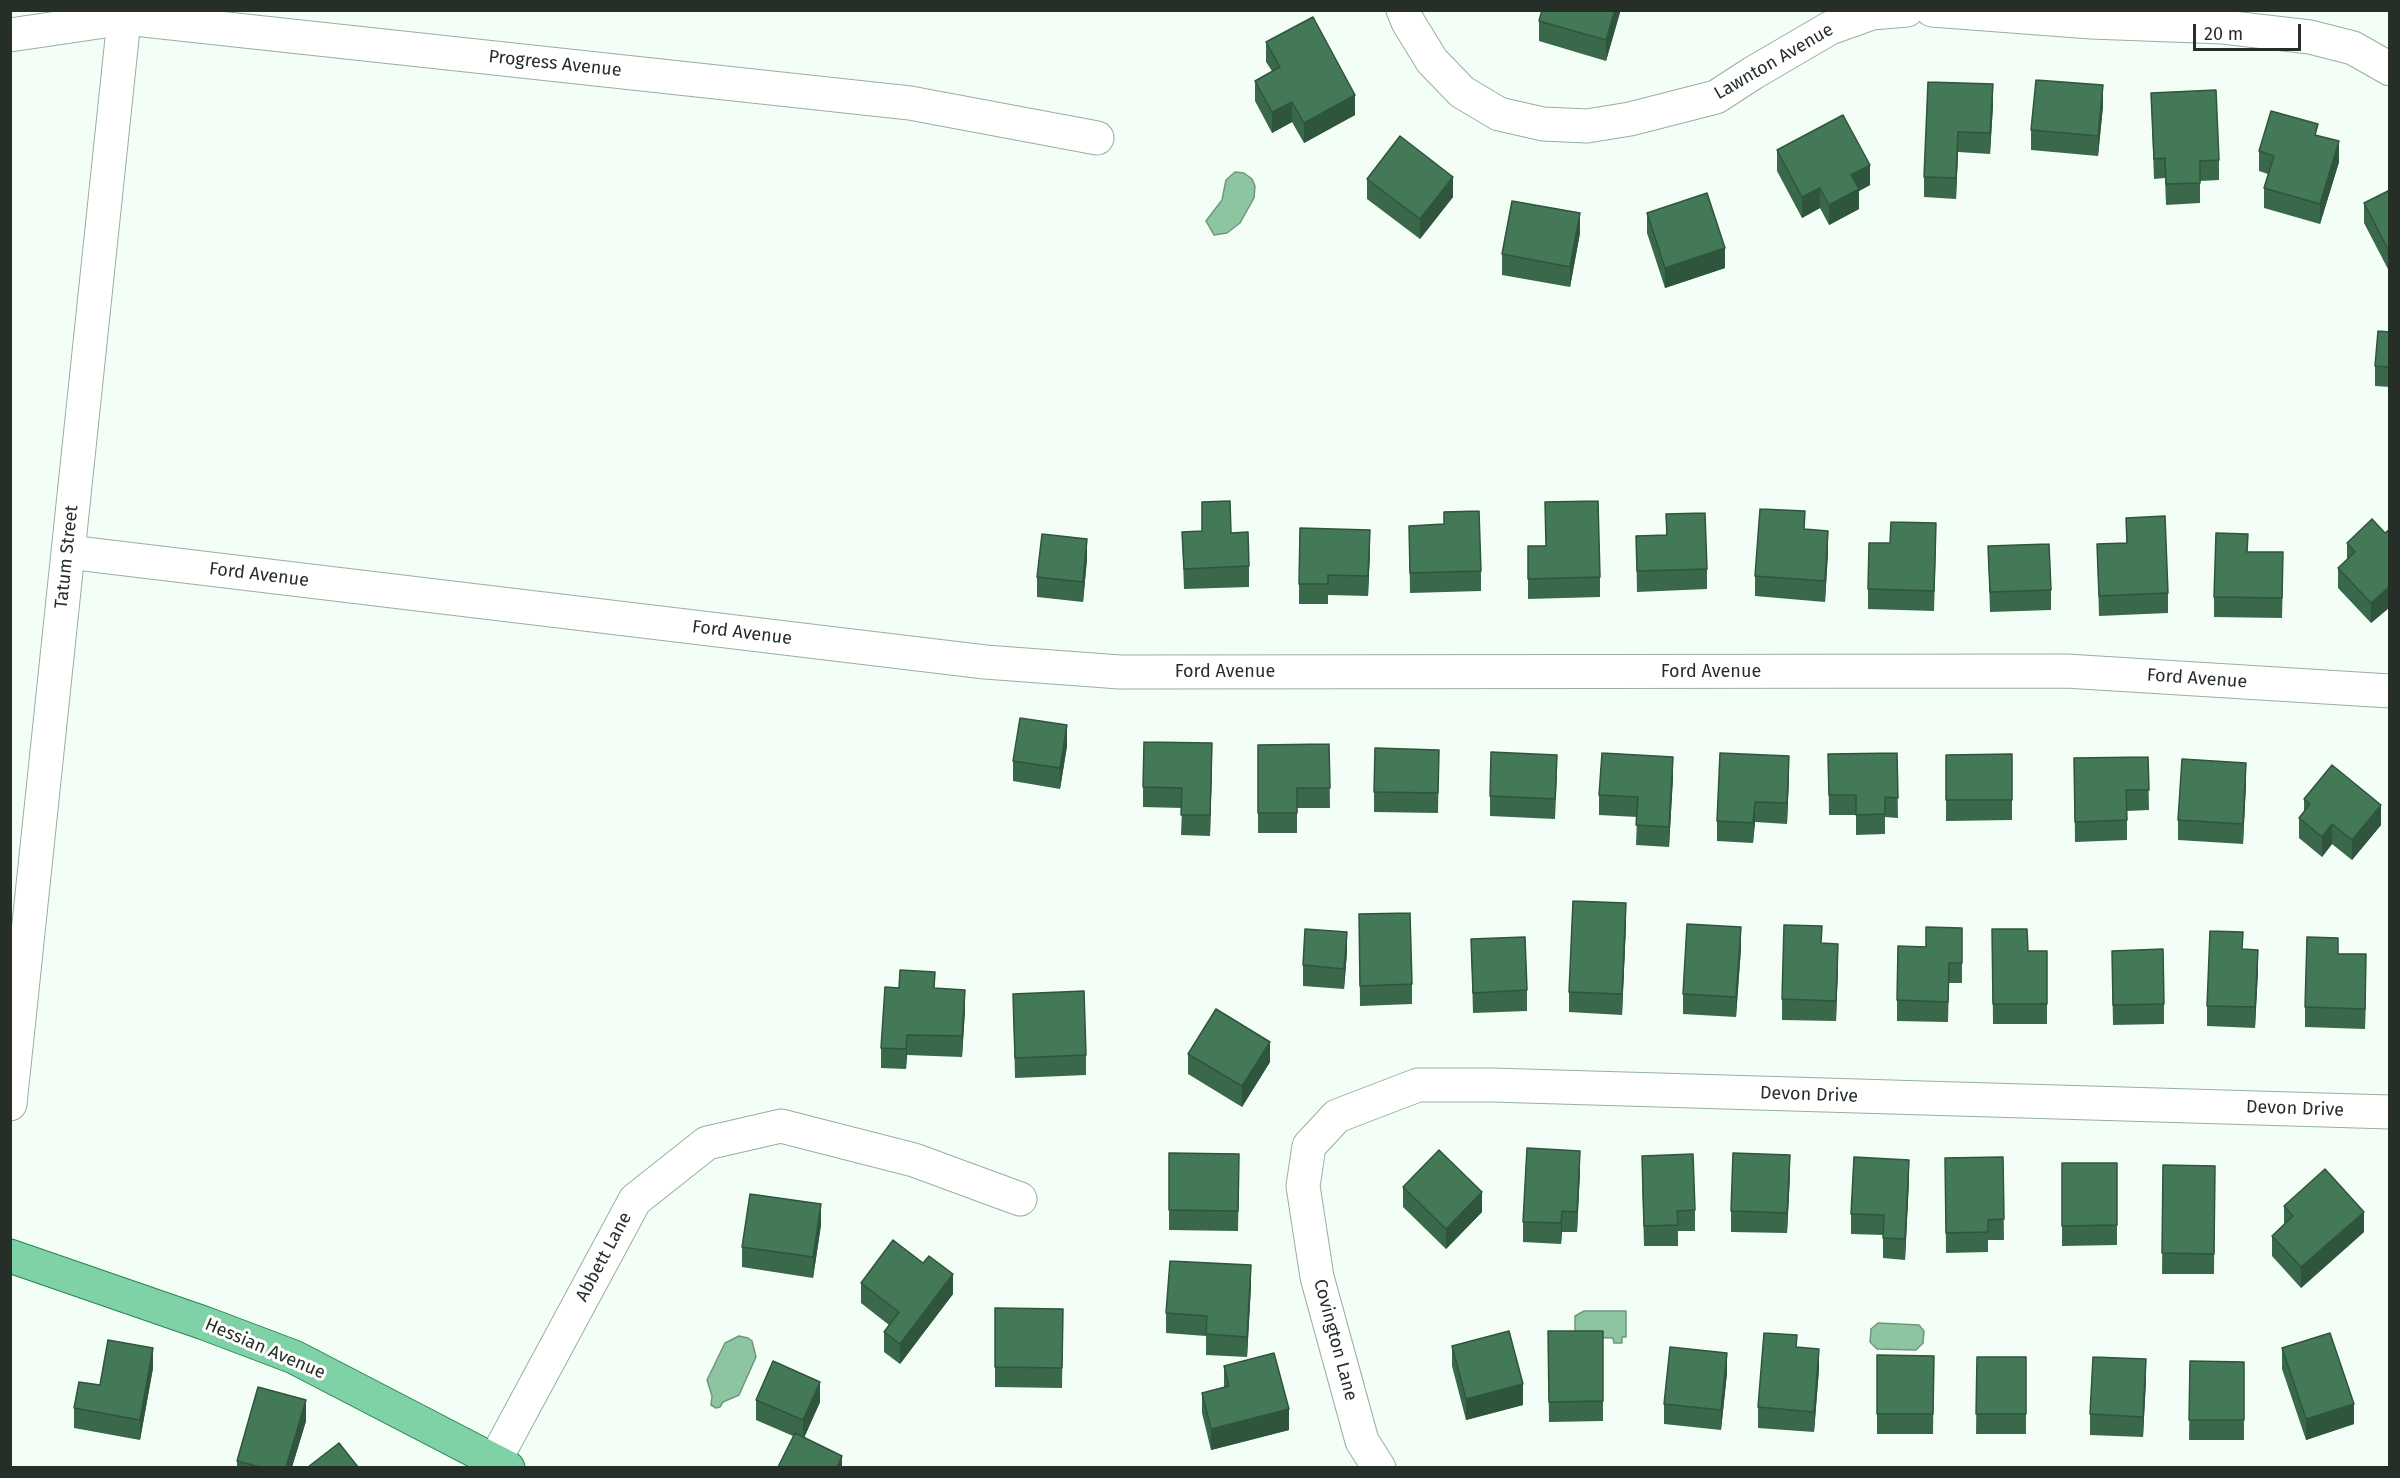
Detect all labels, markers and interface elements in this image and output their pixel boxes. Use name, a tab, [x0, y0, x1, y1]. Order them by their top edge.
scale bar	[2196, 12, 2304, 50]
street label: Lawnton Avenue	[1711, 19, 1837, 105]
text: 20 m	[2204, 23, 2243, 45]
street label: Progress Avenue	[487, 46, 623, 82]
street label: Tatum Street	[51, 504, 83, 610]
street label: Ford Avenue	[208, 558, 310, 592]
street label: Ford Avenue	[691, 616, 793, 650]
street label: Ford Avenue	[1175, 661, 1275, 683]
street label: Ford Avenue	[1661, 661, 1761, 683]
street label: Ford Avenue	[2146, 665, 2248, 693]
street label: Devon Drive	[1760, 1082, 1858, 1108]
street label: Devon Drive	[2246, 1096, 2344, 1122]
street label: Abbett Lane	[571, 1209, 637, 1305]
street label: Covington Lane	[1308, 1277, 1362, 1403]
street label: Hessian Avenue	[202, 1314, 328, 1384]

